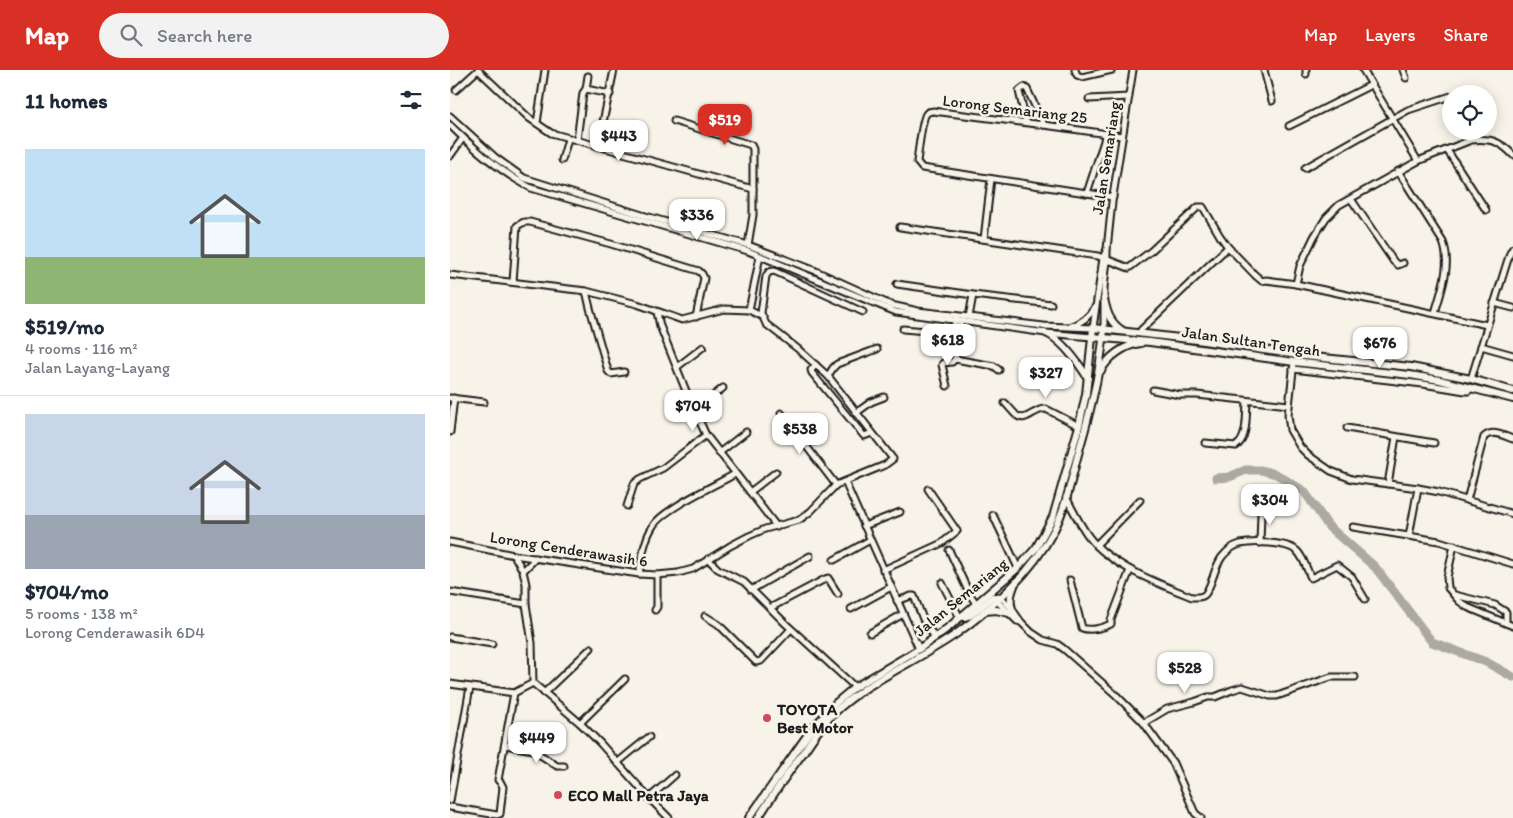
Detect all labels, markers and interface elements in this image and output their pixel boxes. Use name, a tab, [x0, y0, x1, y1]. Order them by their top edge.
search box	[99, 13, 449, 58]
text: Map	[25, 21, 69, 50]
icon: search	[117, 21, 145, 49]
text: Search here	[157, 24, 252, 47]
text: Map	[1304, 24, 1337, 46]
text: Layers	[1365, 24, 1415, 46]
text: Share	[1443, 24, 1488, 46]
map controls	[1442, 85, 1497, 140]
button: locate	[1442, 85, 1497, 140]
icon: filters	[397, 86, 425, 114]
text: 11 homes	[25, 88, 108, 113]
street label: Lorong Semariang 25	[942, 91, 1088, 127]
street label: Jalan Semariang	[1088, 99, 1124, 216]
pin: $519	[695, 104, 755, 146]
text: $519	[709, 110, 741, 129]
pin: $443	[589, 119, 649, 162]
text: $443	[601, 126, 637, 145]
icon: home	[180, 181, 270, 271]
pin: $336	[667, 198, 727, 241]
text: $336	[680, 205, 714, 224]
text: $519/mo	[25, 314, 105, 339]
street label: Jalan Sultan Tengah	[1181, 322, 1321, 360]
pin: $618	[918, 324, 978, 366]
pin: $676	[1350, 326, 1410, 369]
text: $618	[932, 330, 964, 349]
text: $676	[1364, 333, 1396, 352]
text: 4 rooms · 116 m²	[25, 339, 137, 358]
pin: $327	[1016, 356, 1076, 399]
text: Jalan Layang-Layang	[25, 358, 170, 377]
text: $327	[1029, 363, 1063, 382]
pin: $704	[663, 390, 723, 432]
text: $704	[675, 396, 711, 415]
pin: $538	[770, 412, 830, 455]
text: $538	[783, 419, 817, 438]
icon: home	[180, 447, 270, 537]
pin: $304	[1240, 484, 1300, 526]
text: $304	[1252, 490, 1288, 509]
street label: Lorong Cenderawasih 6	[489, 527, 649, 571]
street label: Jalan Semariang	[911, 553, 1012, 640]
text: $704/mo	[25, 579, 109, 604]
text: 5 rooms · 138 m²	[25, 604, 138, 623]
text: Lorong Cenderawasih 6D4	[25, 623, 205, 642]
pin: $528	[1155, 652, 1215, 694]
text: $528	[1168, 658, 1202, 677]
place label: TOYOTA Best Motor	[776, 700, 854, 737]
marker: TOYOTA Best Motor	[761, 712, 773, 724]
pin: $449	[507, 722, 567, 764]
text: $449	[519, 728, 555, 747]
place label: ECO Mall Petra Jaya	[568, 786, 709, 806]
marker: ECO Mall Petra Jaya	[552, 789, 564, 801]

